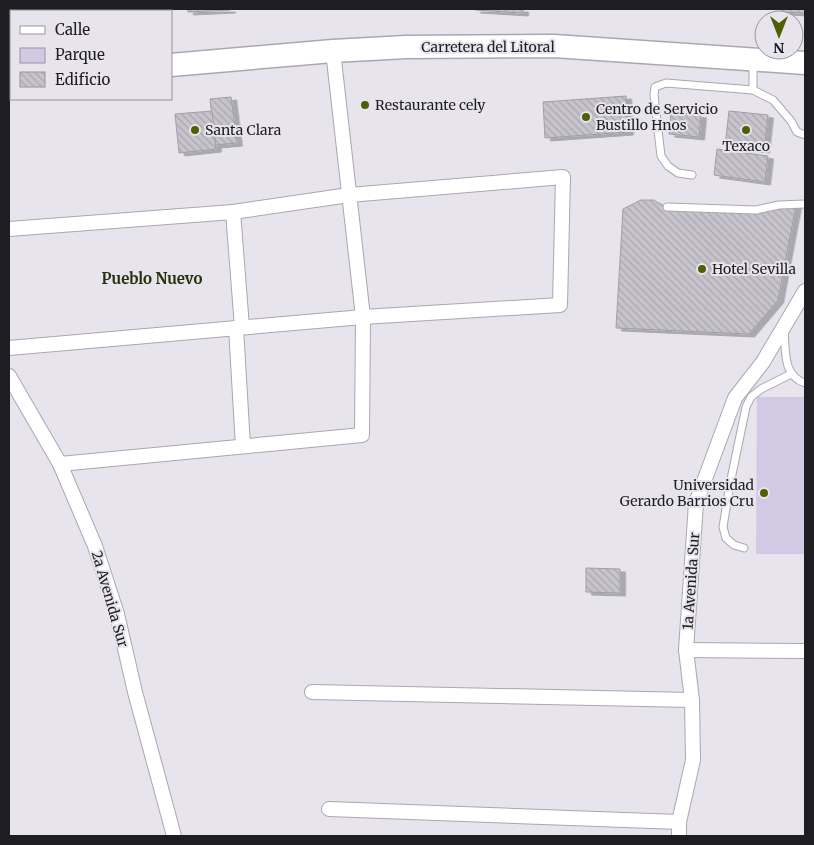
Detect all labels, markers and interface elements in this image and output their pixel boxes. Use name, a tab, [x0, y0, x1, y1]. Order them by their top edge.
legend	[10, 10, 172, 100]
north arrow	[754, 10, 804, 60]
text: Calle	[55, 20, 90, 39]
street label: Carretera del Litoral	[421, 38, 555, 56]
text: N	[773, 39, 785, 57]
text: Parque	[55, 45, 105, 64]
text: Edificio	[55, 70, 111, 89]
place label: Restaurante cely	[375, 96, 486, 114]
marker: Restaurante cely	[359, 99, 371, 111]
place label: Centro de Servicio Bustillo Hnos	[596, 100, 718, 134]
marker: Centro de Servicio Bustillo Hnos	[580, 111, 592, 123]
place label: Santa Clara	[205, 121, 282, 139]
marker: Santa Clara	[189, 124, 201, 136]
marker: Texaco	[740, 124, 752, 136]
place label: Texaco	[722, 137, 770, 155]
place label: Hotel Sevilla	[712, 260, 796, 278]
marker: Hotel Sevilla	[696, 263, 708, 275]
district label: Pueblo Nuevo	[102, 269, 202, 288]
place label: Universidad Gerardo Barrios Cru	[620, 476, 755, 510]
marker: Universidad Gerardo Barrios Cru	[758, 487, 770, 499]
street label: 1a Avenida Sur	[679, 532, 703, 630]
street label: 2a Avenida Sur	[88, 549, 132, 649]

